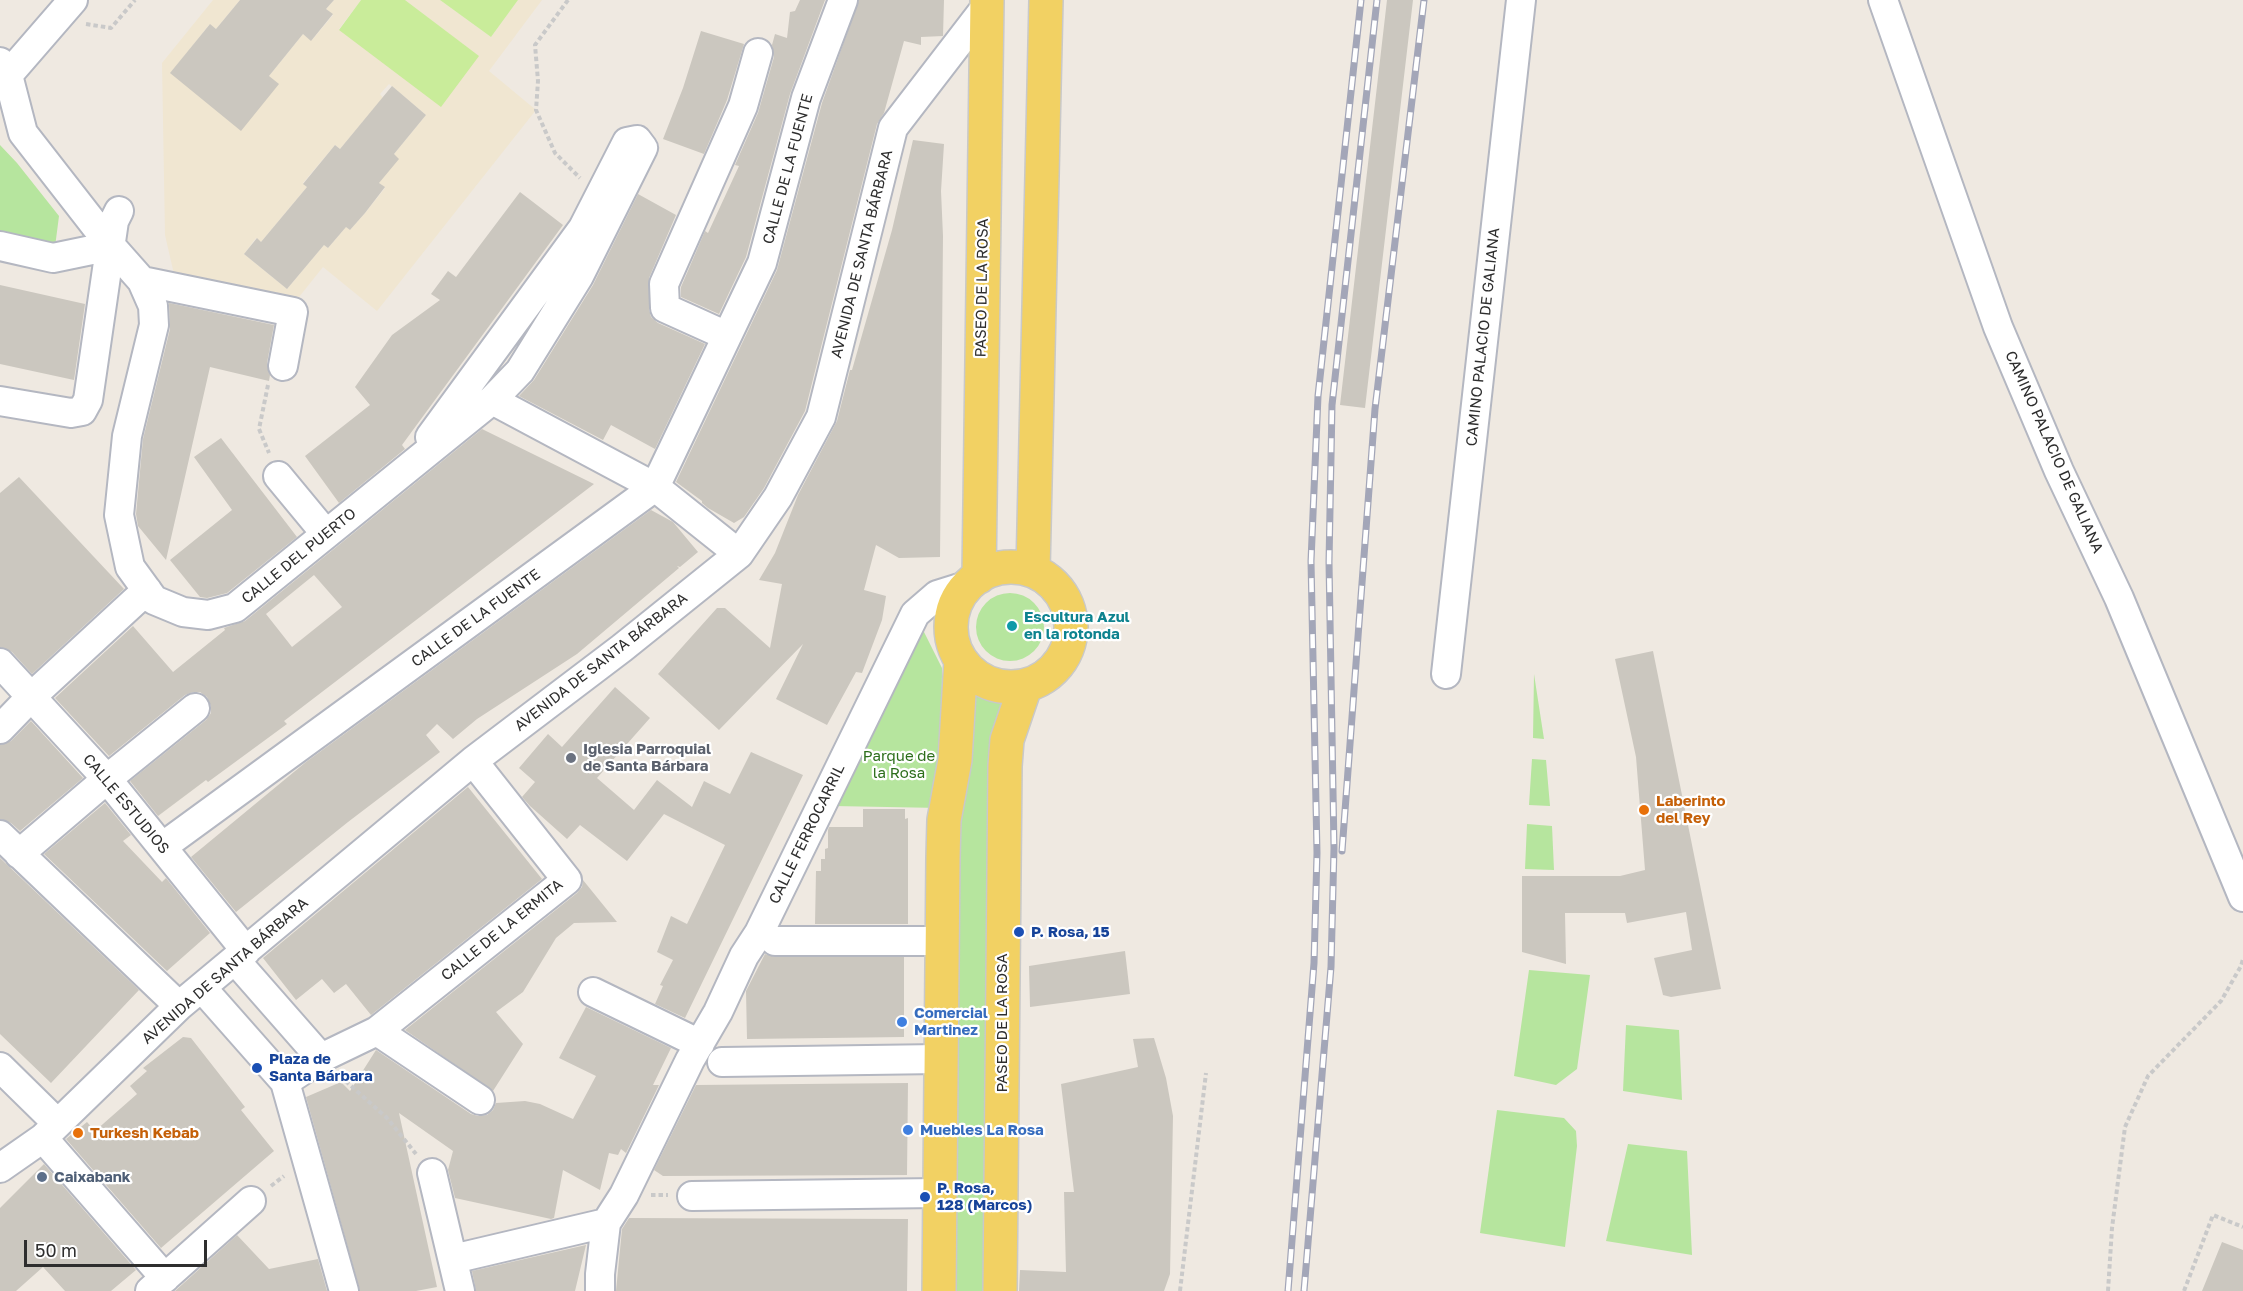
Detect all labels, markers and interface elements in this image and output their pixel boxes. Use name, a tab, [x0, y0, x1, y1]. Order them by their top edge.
street label: CALLE DE LA FUENTE	[759, 92, 817, 246]
street label: AVENIDA DE SANTA BÁRBARA	[827, 148, 897, 360]
street label: PASEO DE LA ROSA	[972, 218, 992, 358]
street label: CAMINO PALACIO DE GALIANA	[1463, 227, 1503, 447]
street label: CAMINO PALACIO DE GALIANA	[2001, 348, 2107, 556]
street label: CALLE DEL PUERTO	[238, 504, 360, 608]
street label: CALLE DE LA FUENTE	[408, 565, 544, 671]
street label: AVENIDA DE SANTA BÁRBARA	[511, 589, 691, 735]
place label: Escultura Azul en la rotonda	[1024, 608, 1130, 643]
marker: Escultura Azul en la rotonda	[1005, 619, 1019, 633]
place label: Iglesia Parroquial de Santa Bárbara	[583, 740, 711, 775]
park label: Parque de la Rosa	[863, 747, 935, 782]
street label: CALLE ESTUDIOS	[79, 750, 173, 858]
marker: Iglesia Parroquial de Santa Bárbara	[564, 751, 578, 765]
street label: CALLE FERROCARRIL	[765, 761, 849, 907]
place label: Laberinto del Rey	[1656, 792, 1726, 827]
marker: Laberinto del Rey	[1637, 803, 1651, 817]
street label: CALLE DE LA ERMITA	[438, 875, 566, 985]
street label: AVENIDA DE SANTA BÁRBARA	[138, 894, 312, 1048]
place label: P. Rosa, 15	[1031, 923, 1110, 941]
marker: P. Rosa, 15	[1012, 925, 1026, 939]
street label: PASEO DE LA ROSA	[993, 953, 1011, 1093]
place label: Comercial Martinez	[914, 1004, 988, 1039]
marker: Comercial Martinez	[895, 1015, 909, 1029]
place label: Plaza de Santa Bárbara	[269, 1050, 373, 1085]
marker: Plaza de Santa Bárbara	[250, 1061, 264, 1075]
place label: Muebles La Rosa	[920, 1121, 1044, 1139]
marker: Muebles La Rosa	[901, 1123, 915, 1137]
place label: Turkesh Kebab	[90, 1124, 199, 1142]
marker: Turkesh Kebab	[71, 1126, 85, 1140]
place label: Caixabank	[54, 1168, 130, 1186]
marker: Caixabank	[35, 1170, 49, 1184]
place label: P. Rosa, 128 (Marcos)	[937, 1179, 1032, 1214]
marker: P. Rosa, 128 (Marcos)	[918, 1190, 932, 1204]
scale bar	[27, 1228, 210, 1266]
text: 50 m	[35, 1239, 77, 1261]

